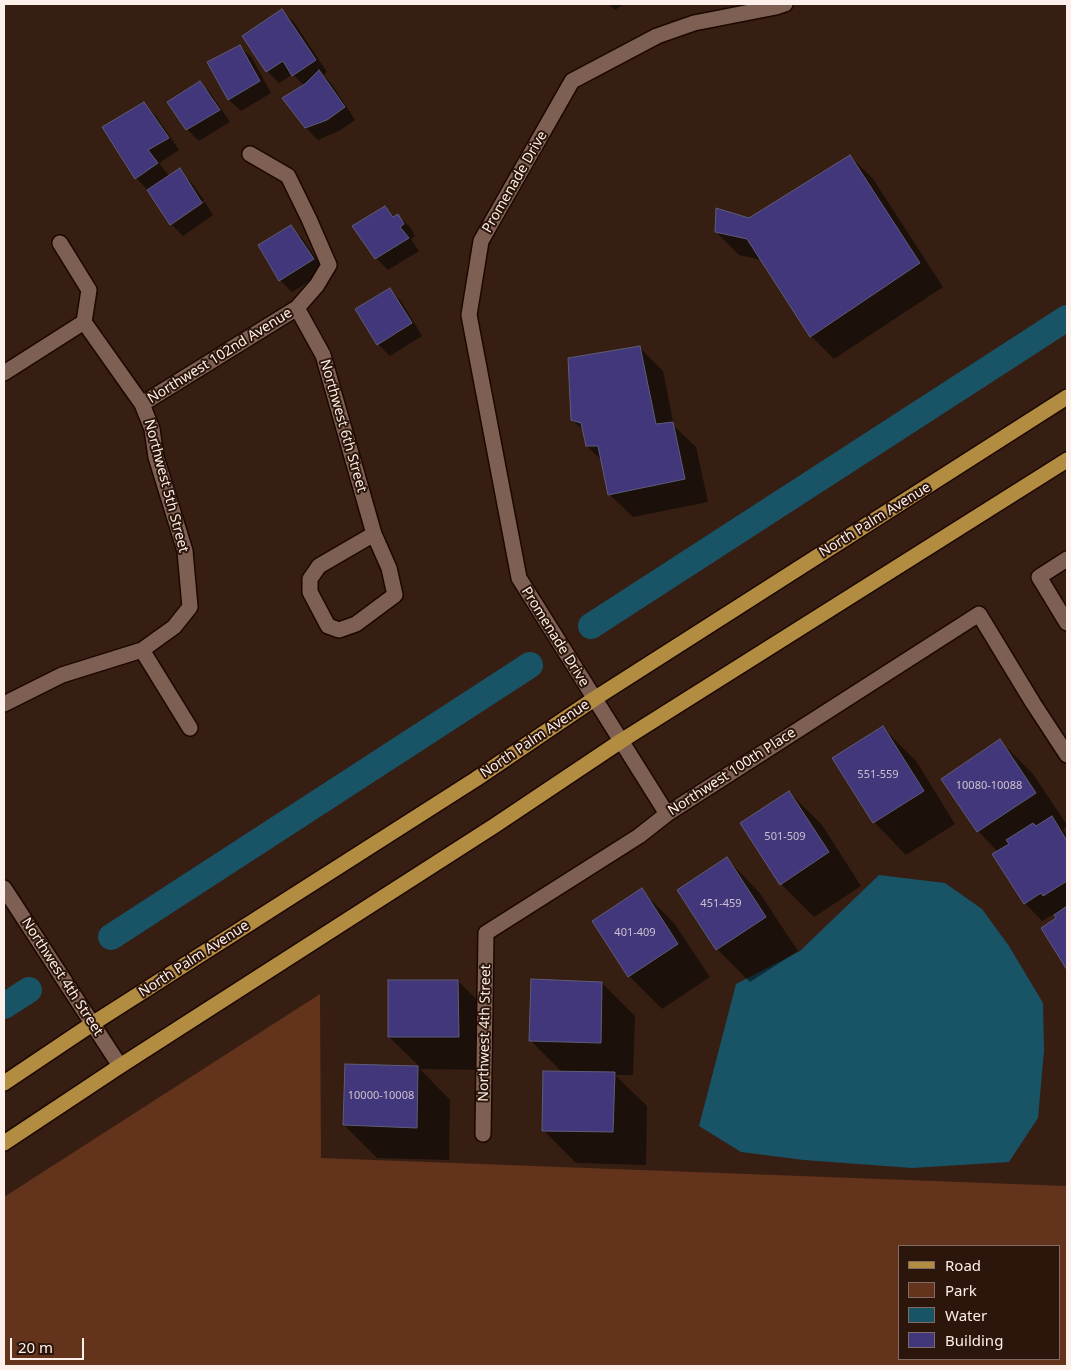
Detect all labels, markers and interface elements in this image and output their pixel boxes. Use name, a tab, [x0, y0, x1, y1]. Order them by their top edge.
street label: Promenade Drive	[479, 128, 551, 236]
street label: Northwest 102nd Avenue	[145, 305, 295, 407]
street label: Northwest 6th Street	[316, 358, 370, 494]
street label: Northwest 5th Street	[140, 417, 192, 555]
street label: North Palm Avenue	[816, 479, 934, 561]
street label: Promenade Drive	[517, 584, 593, 690]
street label: North Palm Avenue	[477, 696, 593, 782]
street label: Northwest 100th Place	[665, 724, 799, 820]
house number: 551-559	[857, 768, 899, 782]
house number: 10080-10088	[956, 779, 1022, 793]
house number: 501-509	[764, 830, 806, 844]
house number: 451-459	[700, 897, 742, 911]
street label: Northwest 4th Street	[18, 915, 106, 1039]
street label: North Palm Avenue	[136, 917, 252, 1001]
house number: 401-409	[614, 926, 656, 940]
street label: Northwest 4th Street	[475, 964, 495, 1102]
house number: 10000-10008	[348, 1089, 414, 1103]
legend	[898, 1245, 1061, 1360]
text: Road	[945, 1255, 981, 1275]
text: Park	[945, 1280, 977, 1300]
text: Water	[945, 1305, 987, 1325]
scale bar	[12, 1328, 86, 1360]
text: Building	[945, 1330, 1003, 1350]
text: 20 m	[18, 1337, 53, 1357]

